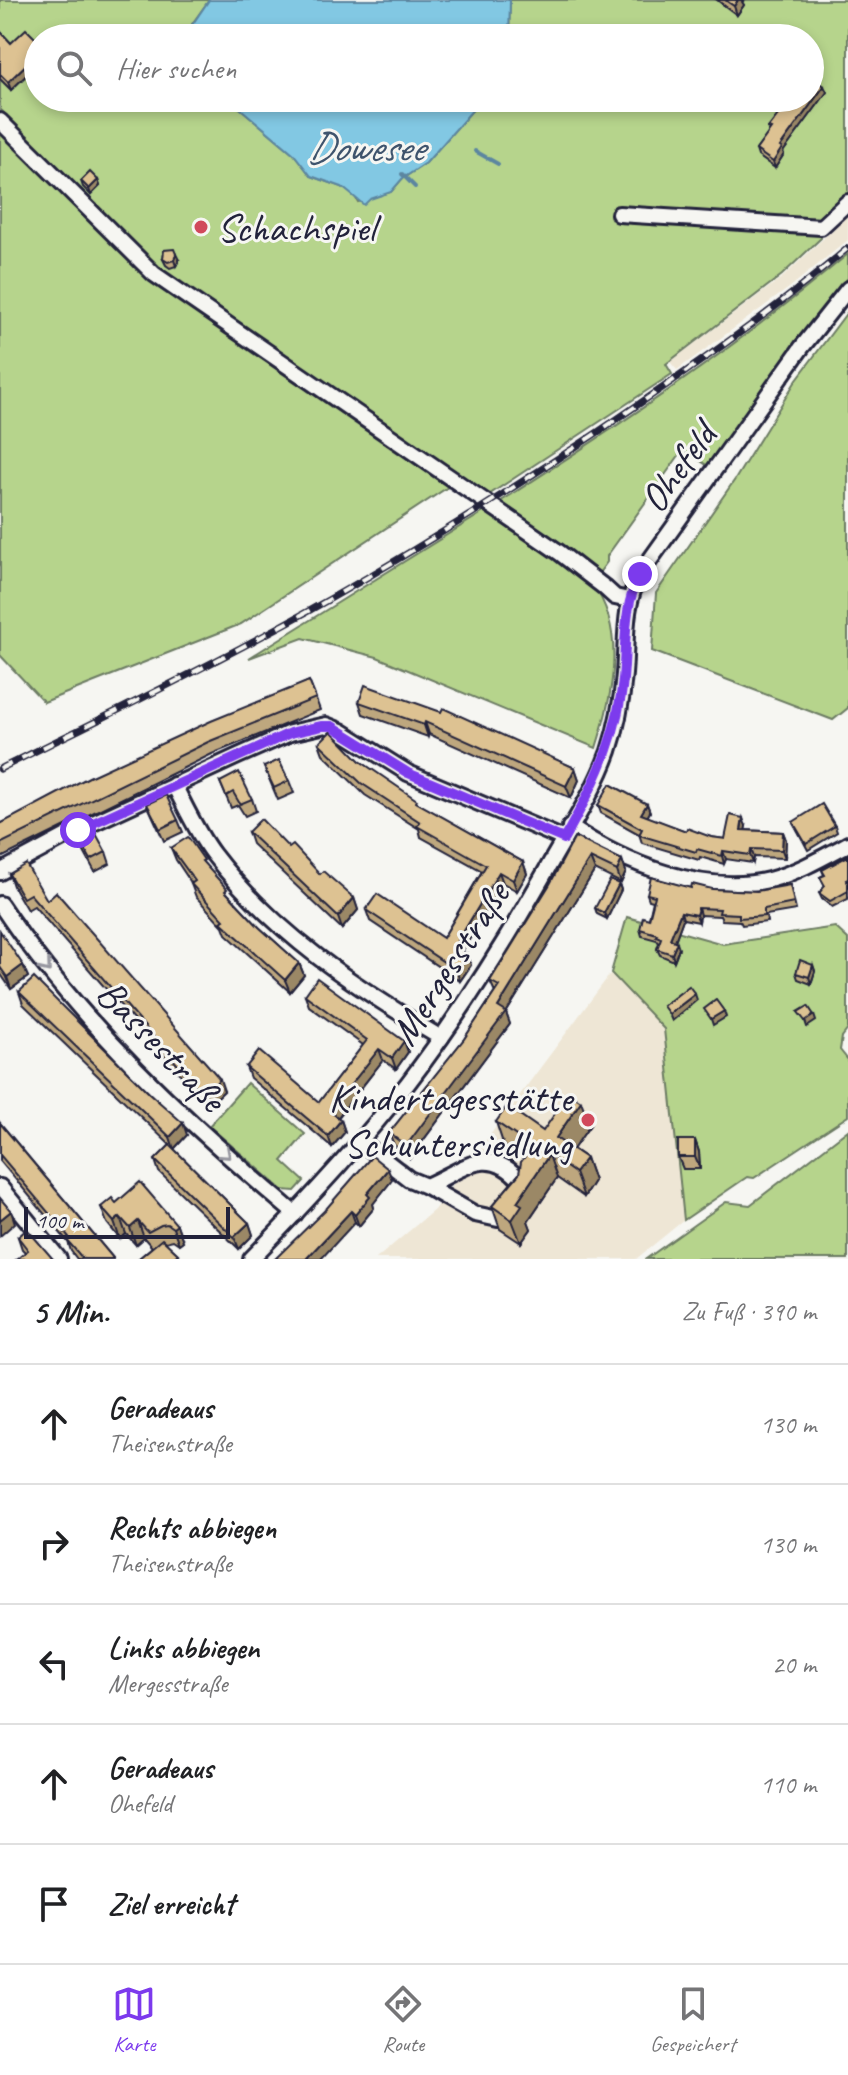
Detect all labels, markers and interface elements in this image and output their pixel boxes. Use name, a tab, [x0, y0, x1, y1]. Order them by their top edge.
search box	[24, 24, 824, 112]
icon: search	[52, 46, 96, 90]
text: Hier suchen	[116, 49, 236, 87]
water label: Dowesee	[307, 121, 429, 174]
place label: Schachspiel	[217, 203, 382, 253]
marker: Schachspiel	[192, 218, 210, 236]
street label: Ohefeld	[629, 408, 731, 522]
route end	[622, 556, 658, 592]
route start	[60, 812, 96, 848]
street label: Mergesstraße	[379, 870, 522, 1054]
one-way arrow	[36, 958, 51, 973]
street label: Bassestraße	[86, 969, 239, 1125]
place label: Kindertagesstätte Schuntersiedlung	[329, 1073, 575, 1169]
marker: Kindertagesstätte Schuntersiedlung	[579, 1111, 597, 1129]
one-way arrow	[216, 1145, 231, 1159]
scale bar	[24, 1203, 230, 1239]
text: 100 m	[36, 1207, 83, 1235]
text: 5 Min.	[32, 1290, 109, 1333]
text: Zu Fuß · 390 m	[682, 1295, 816, 1328]
text: Geradeaus	[108, 1389, 213, 1427]
icon: ahead	[32, 1402, 76, 1446]
text: 130 m	[760, 1408, 816, 1441]
text: Theisenstraße	[108, 1427, 232, 1460]
text: Rechts abbiegen	[108, 1509, 276, 1547]
icon: right	[32, 1522, 76, 1566]
text: 130 m	[760, 1528, 816, 1561]
text: Theisenstraße	[108, 1547, 232, 1580]
text: Links abbiegen	[108, 1629, 259, 1667]
icon: left	[32, 1642, 76, 1686]
text: 20 m	[772, 1648, 816, 1681]
text: Mergesstraße	[108, 1667, 227, 1700]
text: Geradeaus	[108, 1749, 213, 1787]
icon: ahead	[32, 1762, 76, 1806]
text: 110 m	[760, 1768, 816, 1801]
text: Ohefeld	[108, 1787, 172, 1820]
icon: arrive	[32, 1882, 76, 1926]
text: Ziel erreicht	[108, 1885, 234, 1923]
tab: Karte	[112, 1982, 156, 2058]
tab: Route	[381, 1982, 425, 2058]
tab: Gespeichert	[650, 1982, 736, 2058]

